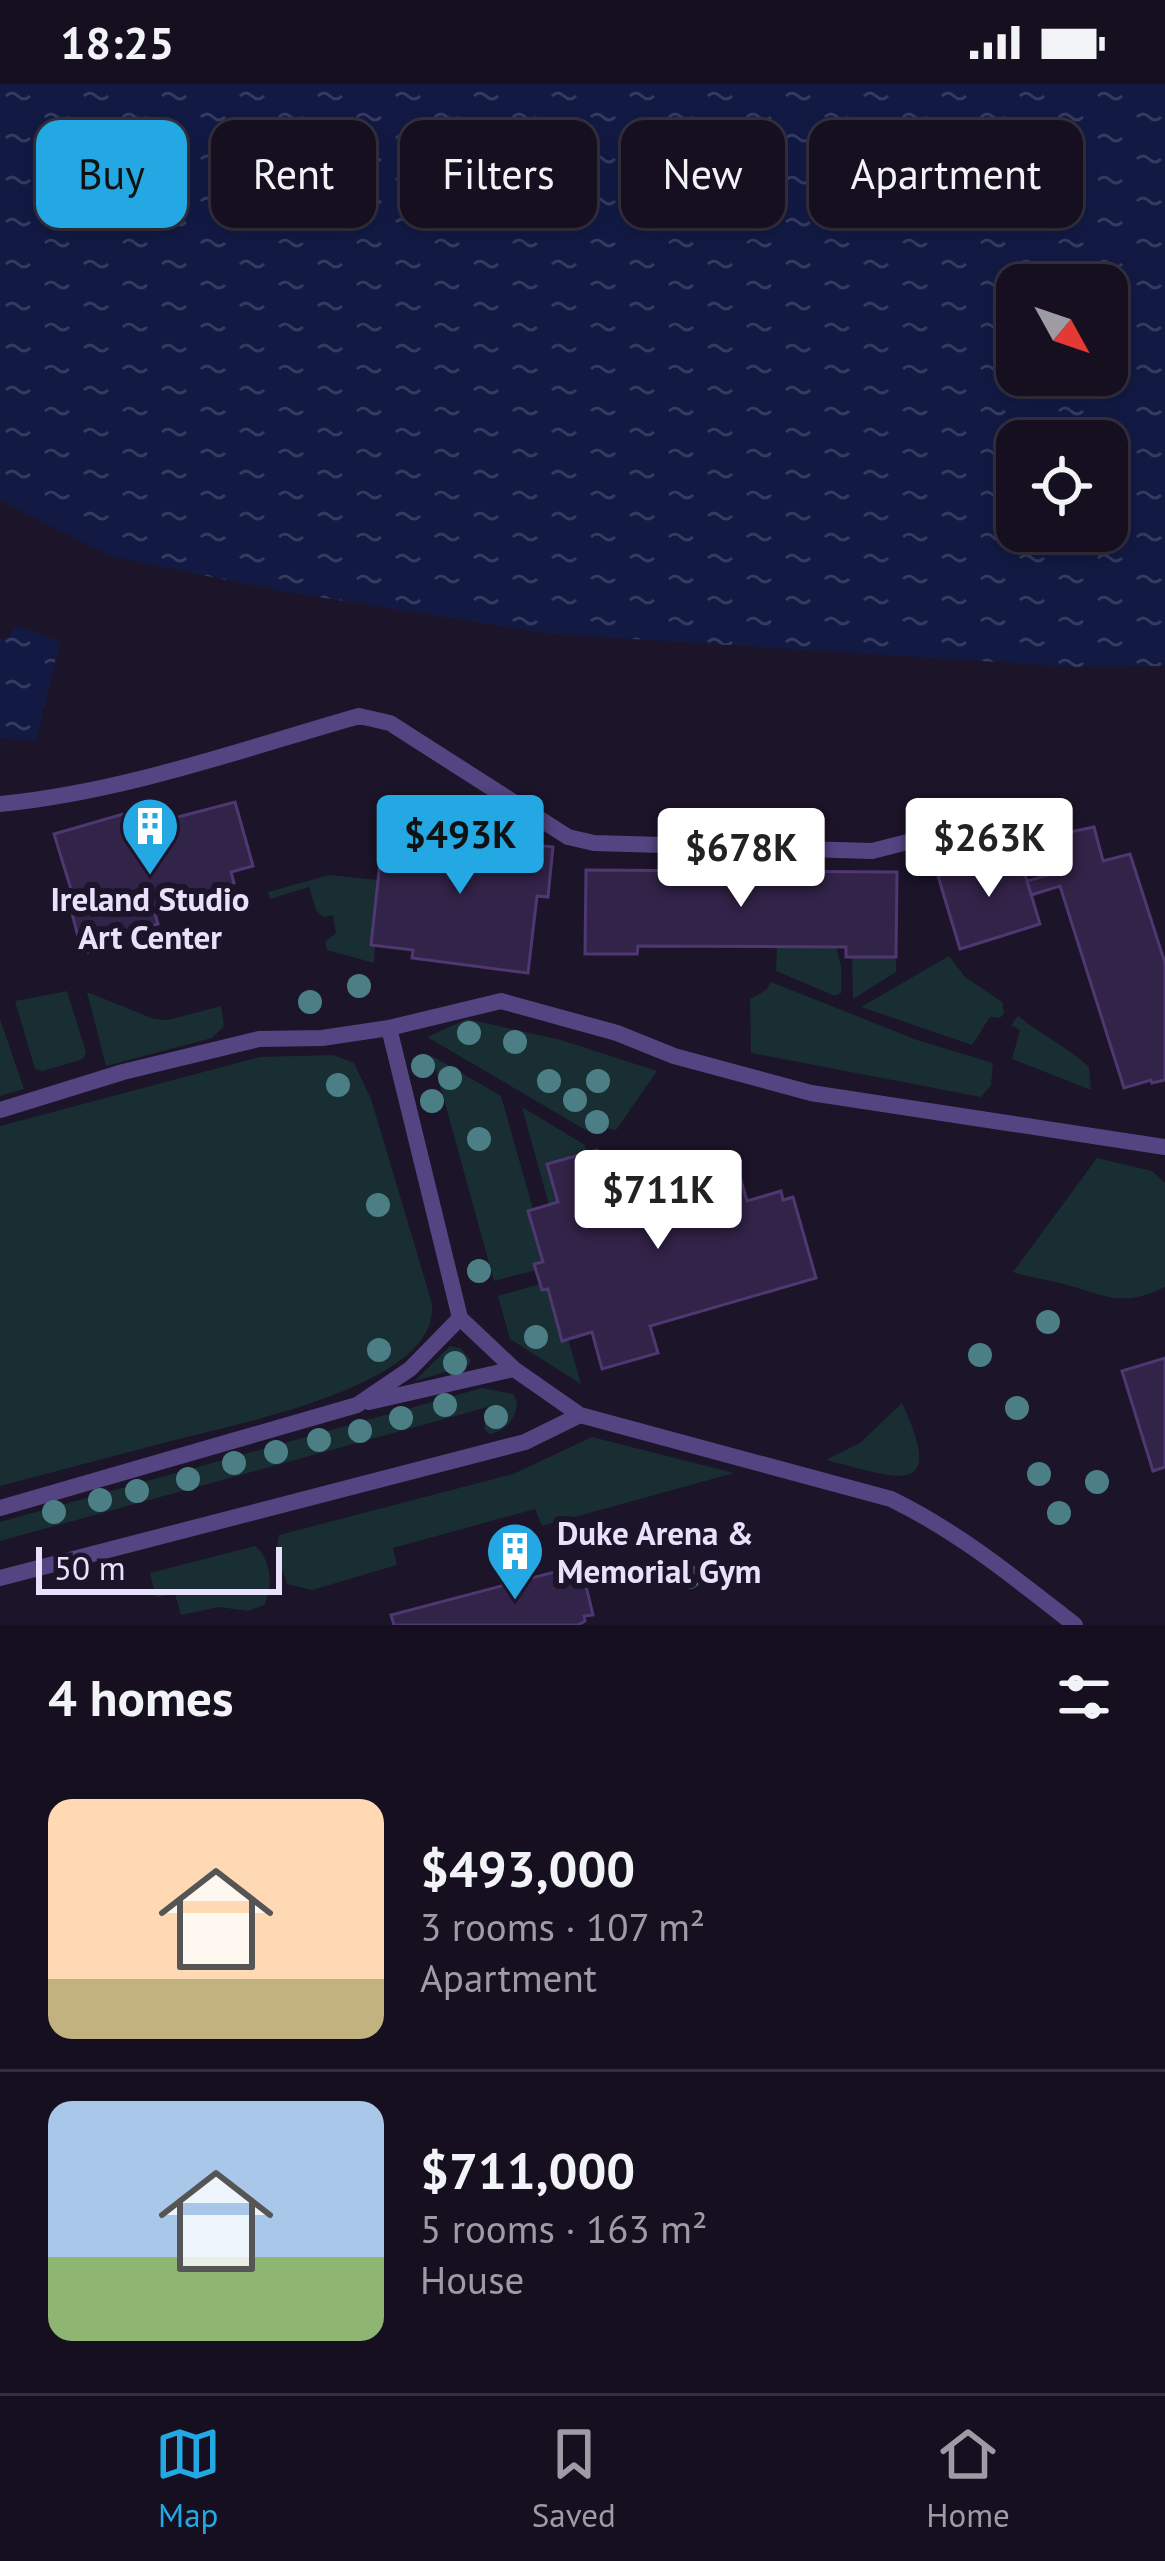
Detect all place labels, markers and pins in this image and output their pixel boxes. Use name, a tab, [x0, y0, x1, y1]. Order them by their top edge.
building icon: Ireland Studio Art Center	[119, 795, 181, 877]
pin: $493K	[376, 795, 544, 897]
pin: $263K	[905, 798, 1073, 900]
pin: $678K	[657, 808, 825, 910]
place label: Ireland Studio Art Center	[50, 877, 250, 958]
pin: $711K	[574, 1150, 742, 1252]
place label: Duke Arena & Memorial Gym	[557, 1511, 761, 1592]
building icon: Duke Arena & Memorial Gym	[484, 1520, 546, 1602]

